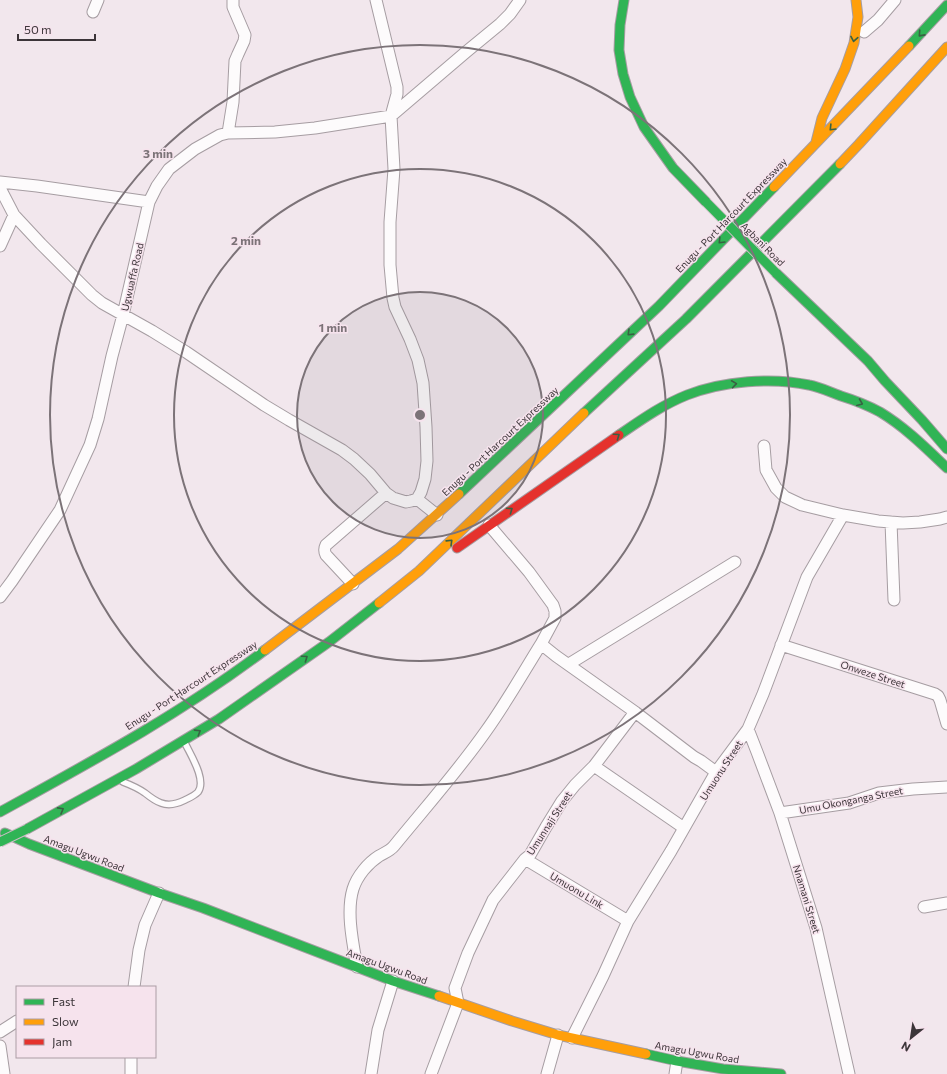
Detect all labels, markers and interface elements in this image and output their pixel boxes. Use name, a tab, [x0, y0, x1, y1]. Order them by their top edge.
scale bar	[18, 16, 95, 42]
text: 50 m	[24, 22, 52, 36]
one-way arrow	[918, 29, 925, 36]
one-way arrow	[851, 35, 859, 42]
one-way arrow	[829, 123, 836, 131]
text: 3 min	[143, 146, 173, 160]
street label: Enugu - Port Harcourt Expressway	[673, 155, 789, 275]
street label: Agbani Road	[739, 220, 787, 268]
text: 2 min	[231, 233, 261, 247]
one-way arrow	[718, 236, 726, 244]
street label: Ugwuaffa Road	[118, 242, 146, 312]
text: 1 min	[319, 320, 347, 334]
one-way arrow	[627, 329, 635, 336]
one-way arrow	[731, 380, 737, 389]
street label: Enugu - Port Harcourt Expressway	[439, 384, 561, 498]
one-way arrow	[857, 399, 864, 407]
centre of rings	[413, 408, 427, 422]
one-way arrow	[613, 434, 620, 441]
one-way arrow	[506, 507, 513, 515]
one-way arrow	[445, 539, 453, 546]
street label: Enugu - Port Harcourt Expressway	[123, 638, 259, 732]
one-way arrow	[301, 656, 308, 663]
street label: Onweze Street	[839, 658, 907, 690]
one-way arrow	[194, 729, 201, 736]
street label: Umuonu Street	[697, 738, 745, 802]
street label: Umu Okonganga Street	[798, 784, 904, 816]
street label: Umunnaji Street	[524, 789, 574, 857]
one-way arrow	[57, 807, 64, 815]
street label: Amagu Ugwu Road	[42, 832, 126, 874]
street label: Nnamani Street	[791, 863, 823, 935]
street label: Umuonu Link	[548, 869, 606, 911]
street label: Amagu Ugwu Road	[345, 946, 429, 986]
legend	[16, 986, 156, 1058]
text: Fast	[52, 994, 75, 1008]
text: Slow	[52, 1014, 79, 1028]
north arrow	[891, 1018, 931, 1058]
text: Jam	[52, 1034, 72, 1049]
street label: Amagu Ugwu Road	[654, 1039, 740, 1065]
text: N	[899, 1039, 913, 1055]

